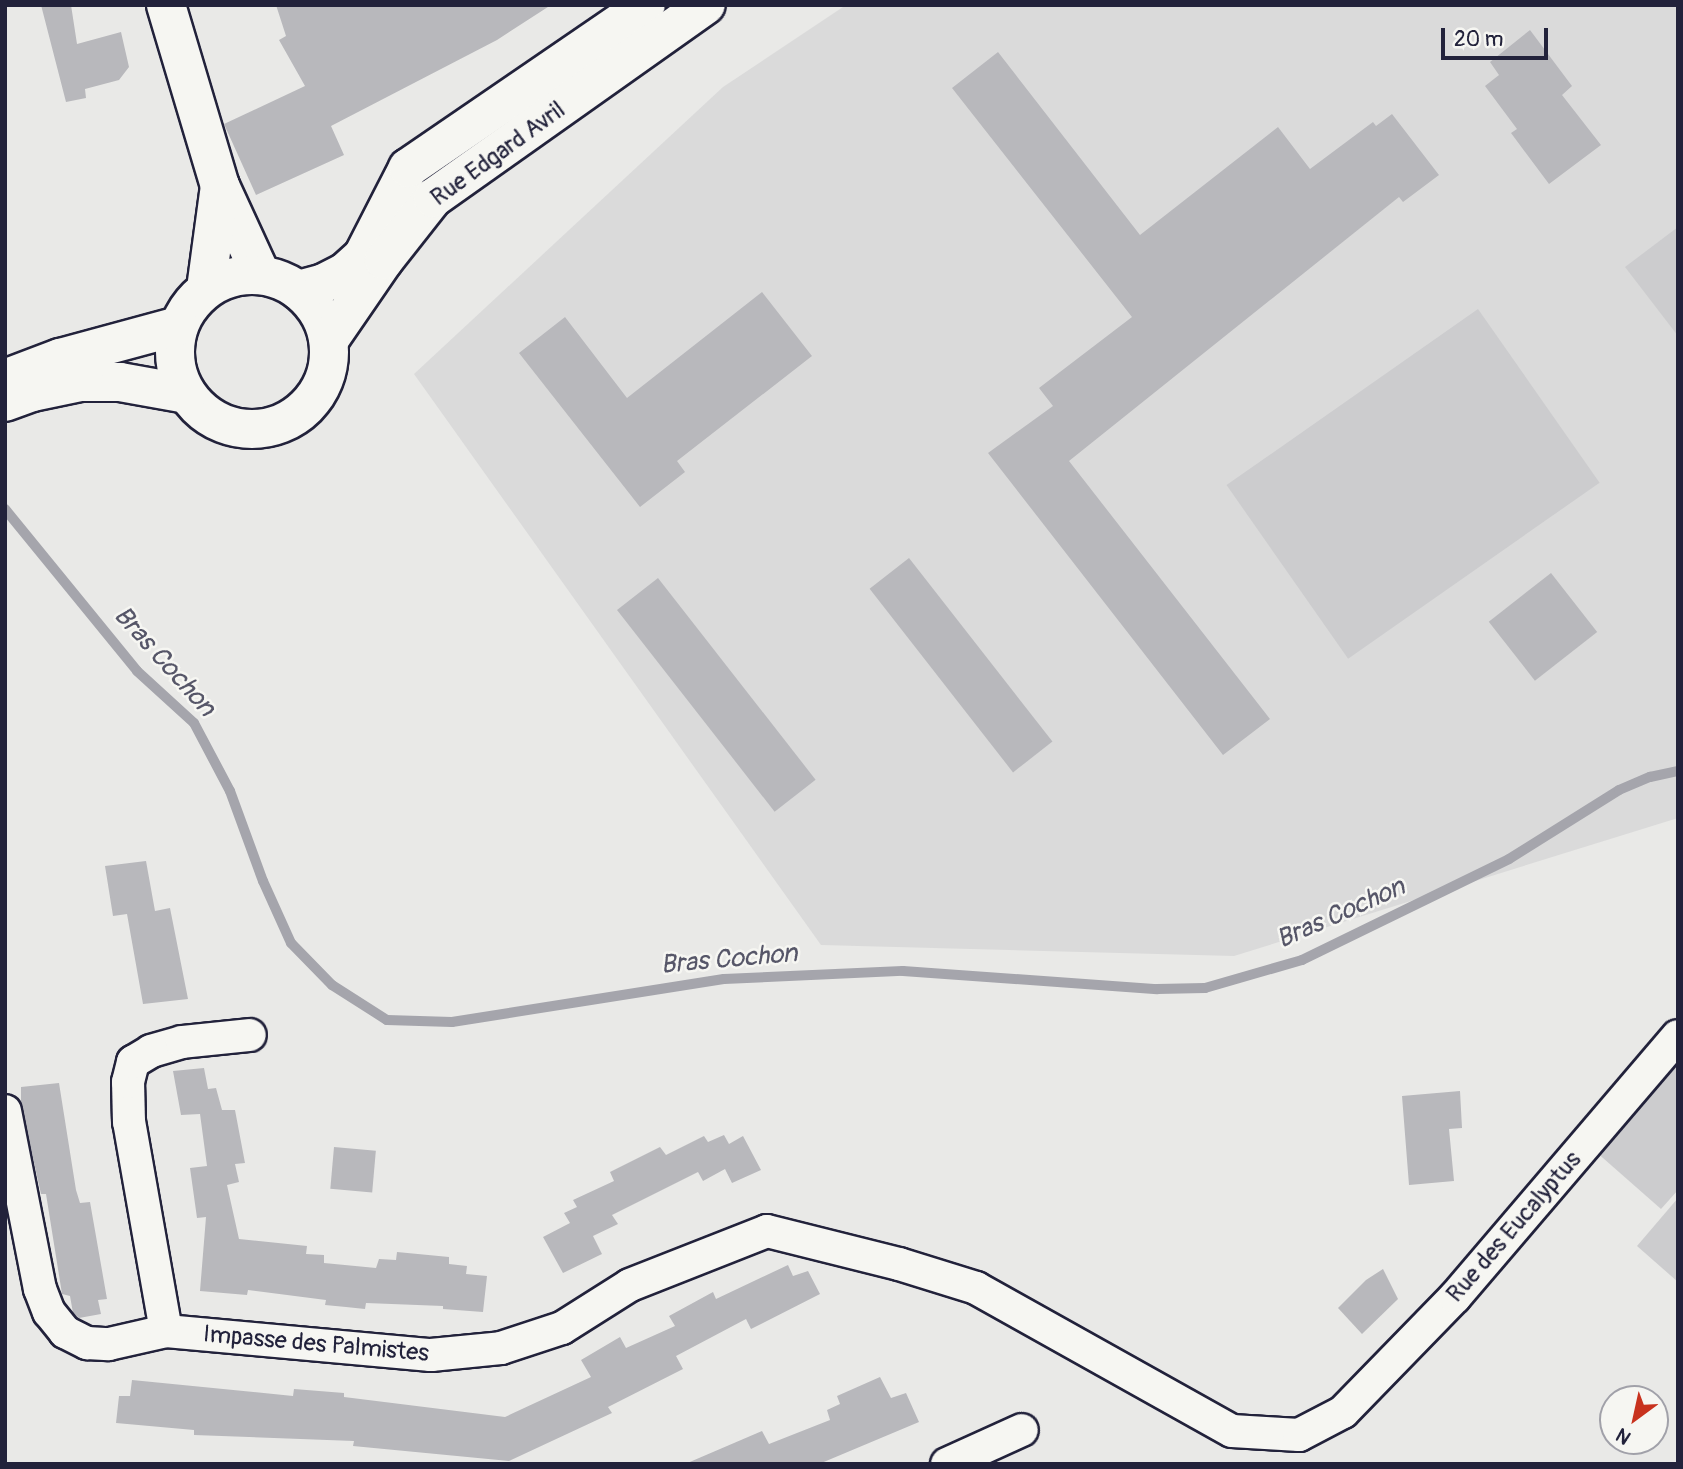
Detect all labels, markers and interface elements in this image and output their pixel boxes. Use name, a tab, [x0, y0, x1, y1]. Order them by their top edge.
scale bar	[1445, 14, 1552, 58]
text: 20 m	[1454, 26, 1503, 53]
street label: Rue Edgard Avril	[425, 96, 571, 212]
water label: Bras Cochon	[107, 601, 221, 723]
water label: Bras Cochon	[1272, 872, 1410, 956]
water label: Bras Cochon	[659, 938, 799, 982]
street label: Rue des Eucalyptus	[1441, 1146, 1587, 1308]
street label: Impasse des Palmistes	[202, 1320, 430, 1368]
north arrow	[1599, 1385, 1669, 1455]
text: N	[1612, 1422, 1636, 1450]

